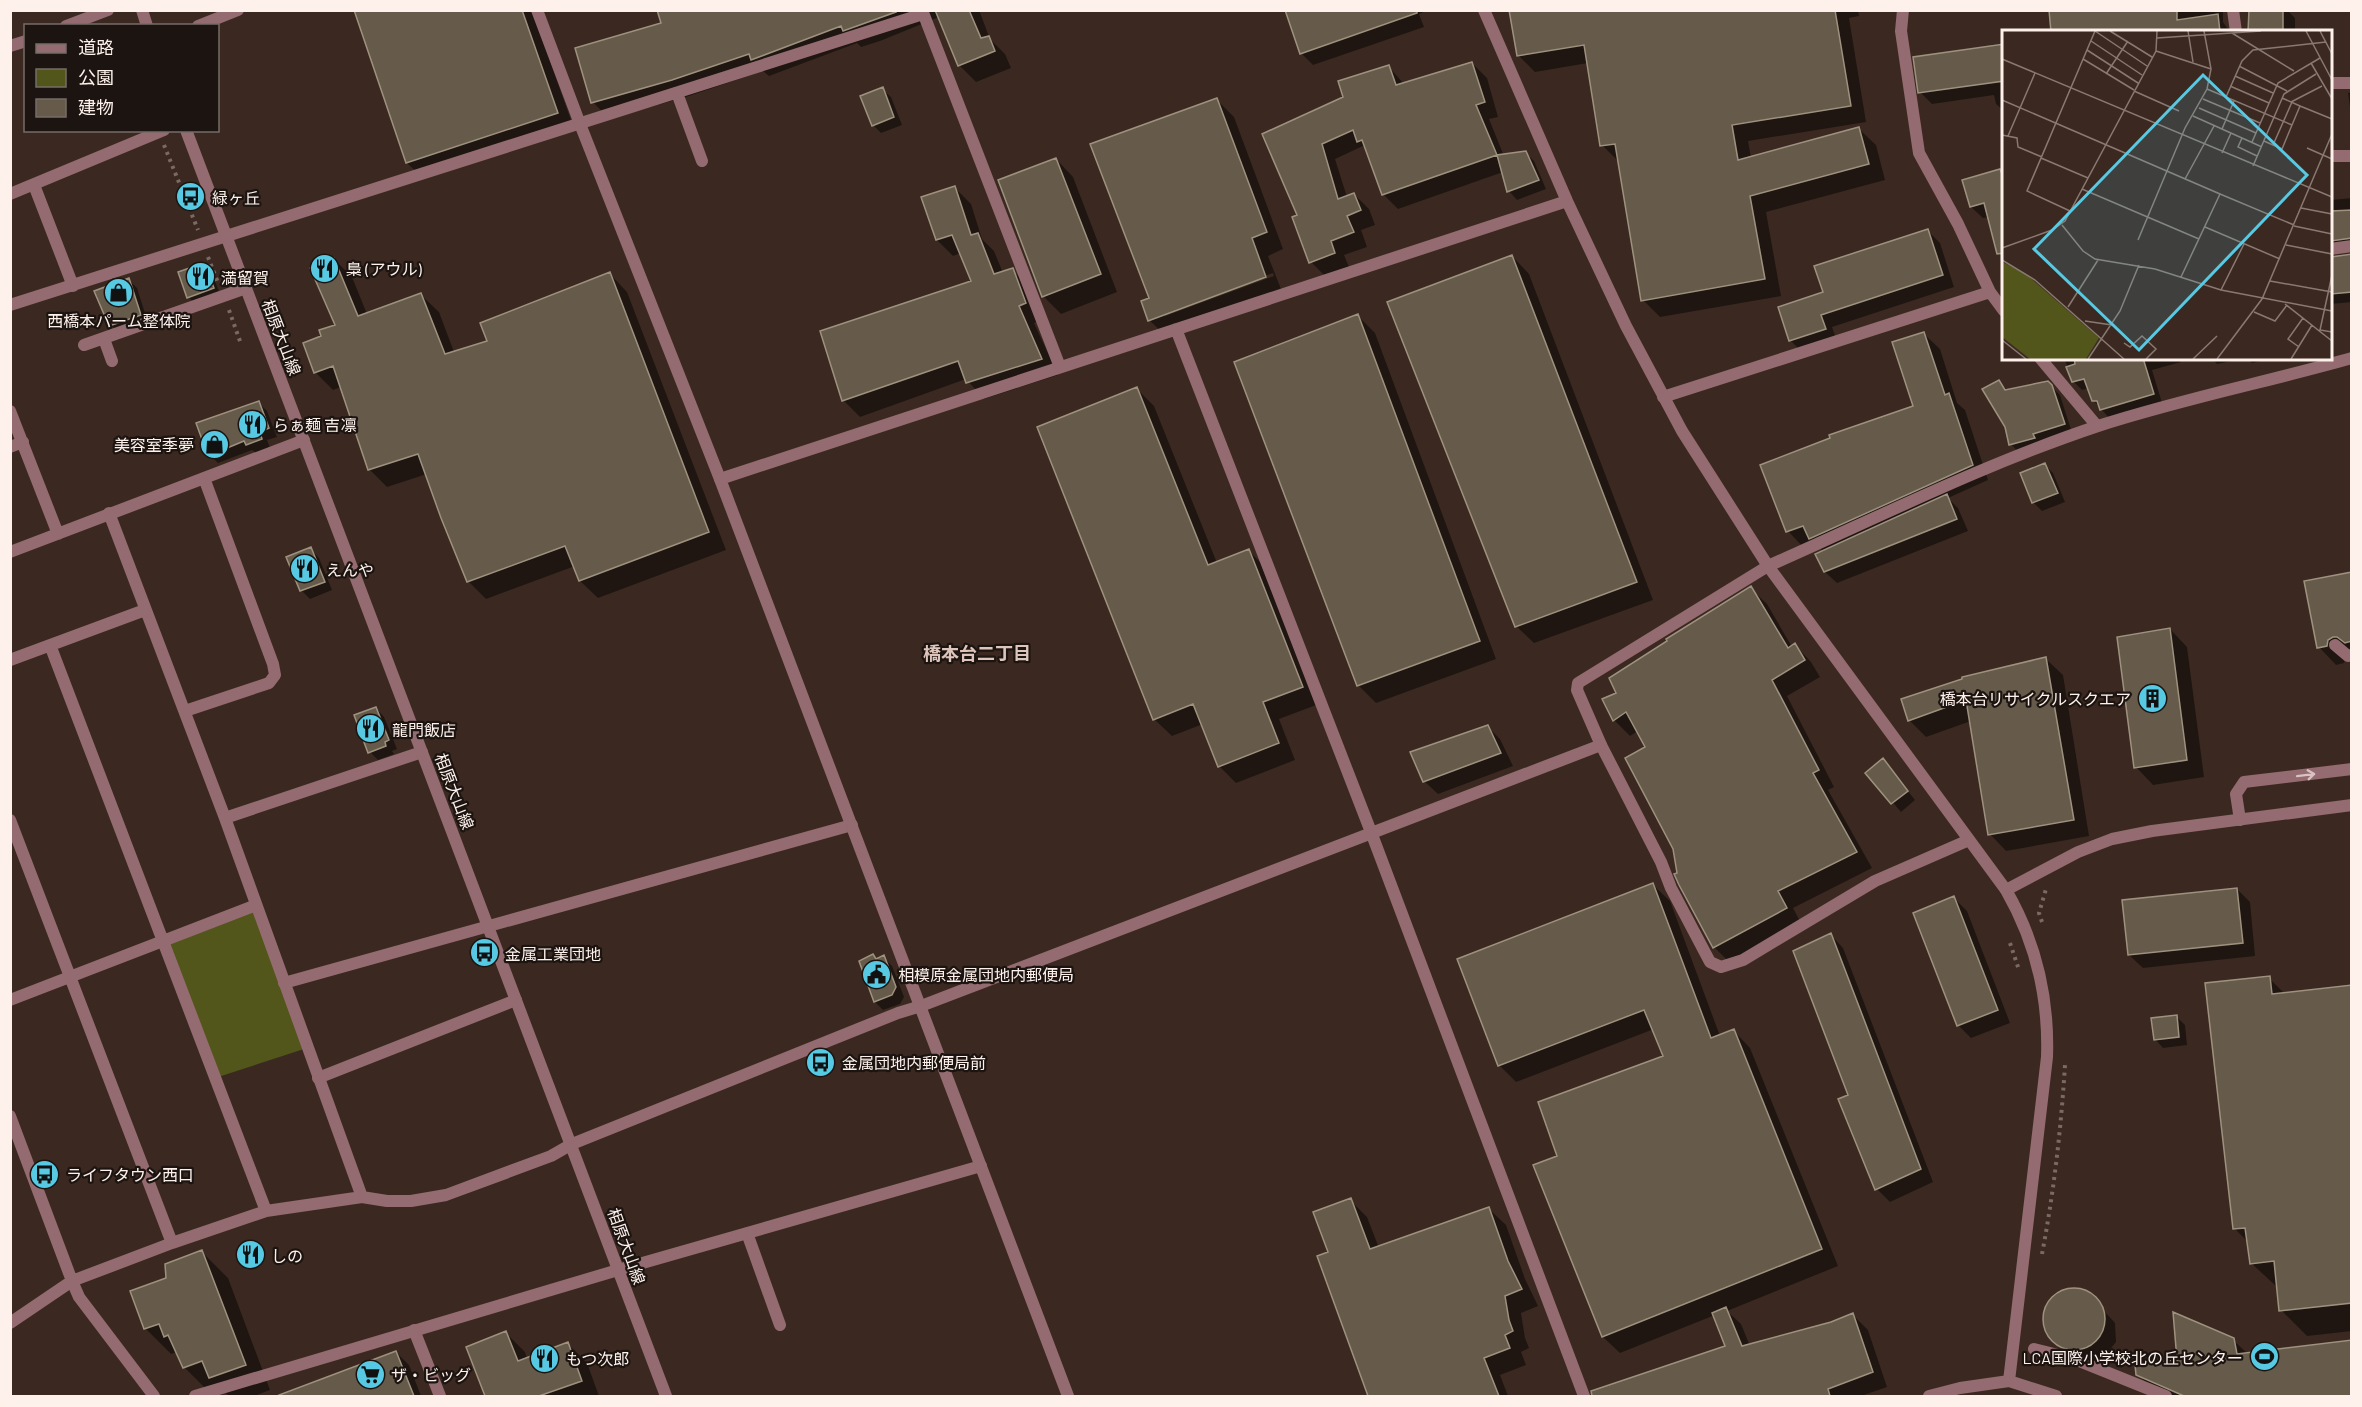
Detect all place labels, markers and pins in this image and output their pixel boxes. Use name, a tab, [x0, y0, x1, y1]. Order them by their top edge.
bus stop icon: 緑ヶ丘	[175, 181, 207, 213]
place label: 緑ヶ丘	[212, 188, 260, 207]
restaurant icon: 梟 (アウル)	[309, 252, 341, 284]
place label: 梟 (アウル)	[346, 259, 422, 278]
restaurant icon: 満留賀	[184, 261, 216, 293]
place label: 満留賀	[221, 268, 269, 287]
shop icon: 西橋本パーム整体院	[103, 276, 135, 308]
place label: 西橋本パーム整体院	[47, 311, 191, 330]
restaurant icon: らぁ麺 吉凛	[236, 408, 268, 440]
place label: らぁ麺 吉凛	[273, 415, 356, 434]
shop icon: 美容室季夢	[199, 428, 231, 460]
place label: 美容室季夢	[114, 435, 194, 454]
restaurant icon: えんや	[289, 553, 321, 585]
place label: えんや	[326, 560, 374, 579]
building icon: 橋本台リサイクルスクエア	[2136, 682, 2168, 714]
place label: 橋本台リサイクルスクエア	[1940, 689, 2131, 708]
restaurant icon: 龍門飯店	[355, 713, 387, 745]
place label: 龍門飯店	[392, 720, 456, 739]
bus stop icon: 金属工業団地	[468, 937, 500, 969]
place label: 金属工業団地	[505, 944, 601, 963]
public building icon: 相模原金属団地内郵便局	[861, 958, 893, 990]
place label: 相模原金属団地内郵便局	[898, 965, 1074, 984]
bus stop icon: 金属団地内郵便局前	[805, 1046, 837, 1078]
place label: 金属団地内郵便局前	[842, 1053, 986, 1072]
bus stop icon: ライフタウン西口	[29, 1158, 61, 1190]
place label: ライフタウン西口	[66, 1165, 194, 1184]
restaurant icon: しの	[234, 1239, 266, 1271]
place label: しの	[271, 1246, 303, 1265]
sports icon: LCA国際小学校北の丘センター	[2248, 1341, 2280, 1373]
restaurant icon: もつ次郎	[529, 1342, 561, 1374]
place label: LCA国際小学校北の丘センター	[2023, 1348, 2243, 1367]
place label: もつ次郎	[566, 1349, 629, 1368]
supermarket icon: ザ・ビッグ	[354, 1358, 386, 1390]
place label: ザ・ビッグ	[391, 1365, 471, 1384]

